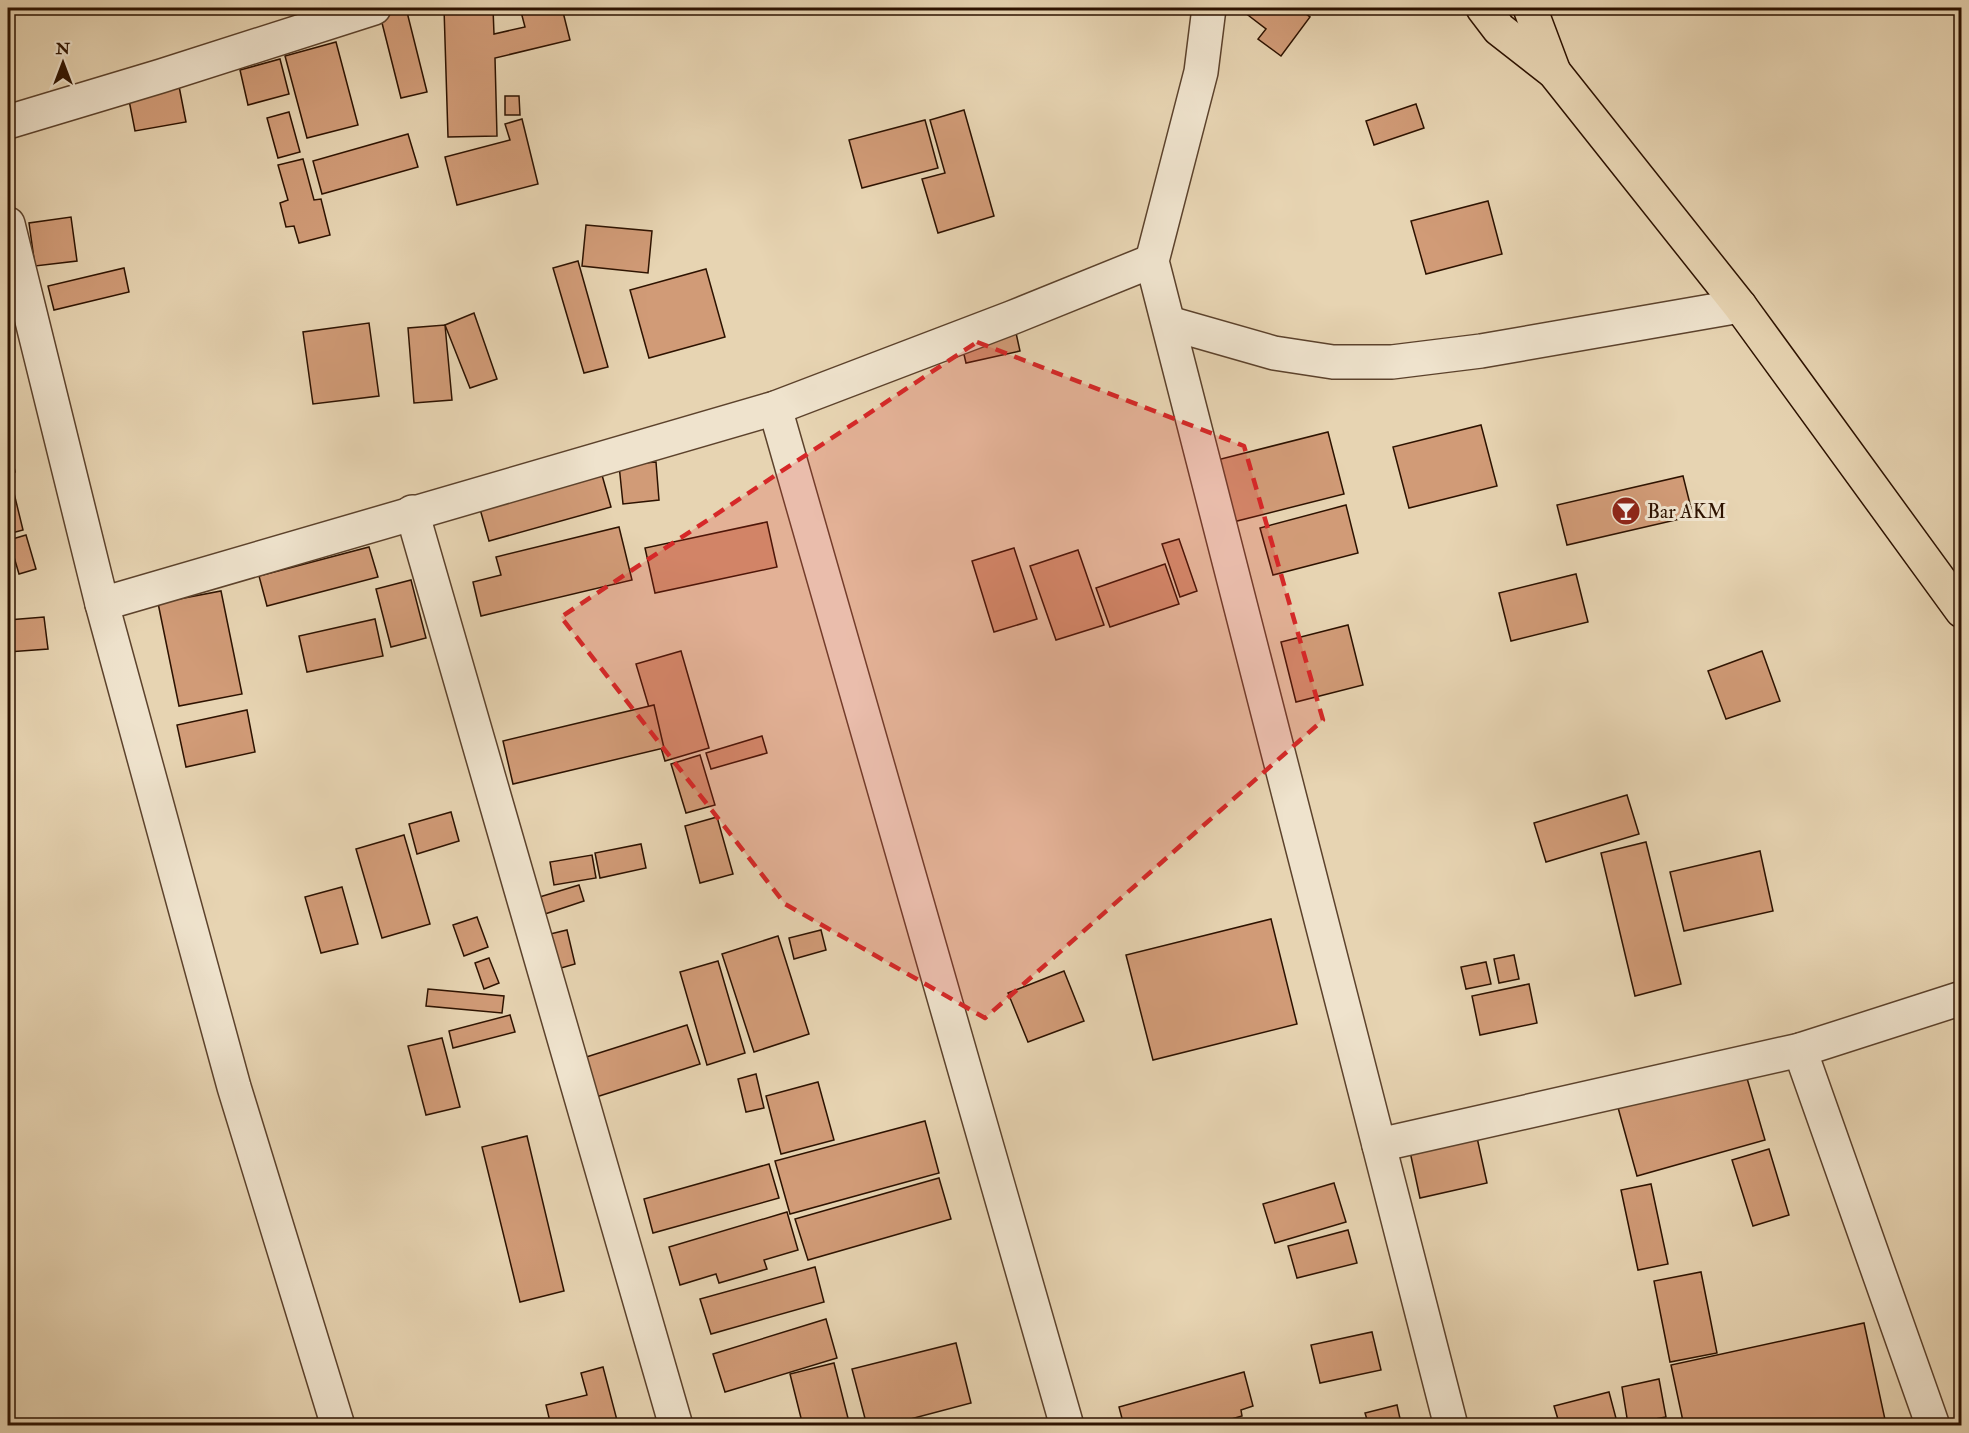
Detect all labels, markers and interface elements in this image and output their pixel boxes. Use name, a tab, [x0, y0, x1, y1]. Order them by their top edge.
north arrow	[33, 33, 93, 93]
text: N	[55, 39, 71, 59]
bar icon: Bar AKM	[1610, 495, 1642, 527]
place label: Bar AKM	[1647, 499, 1726, 524]

